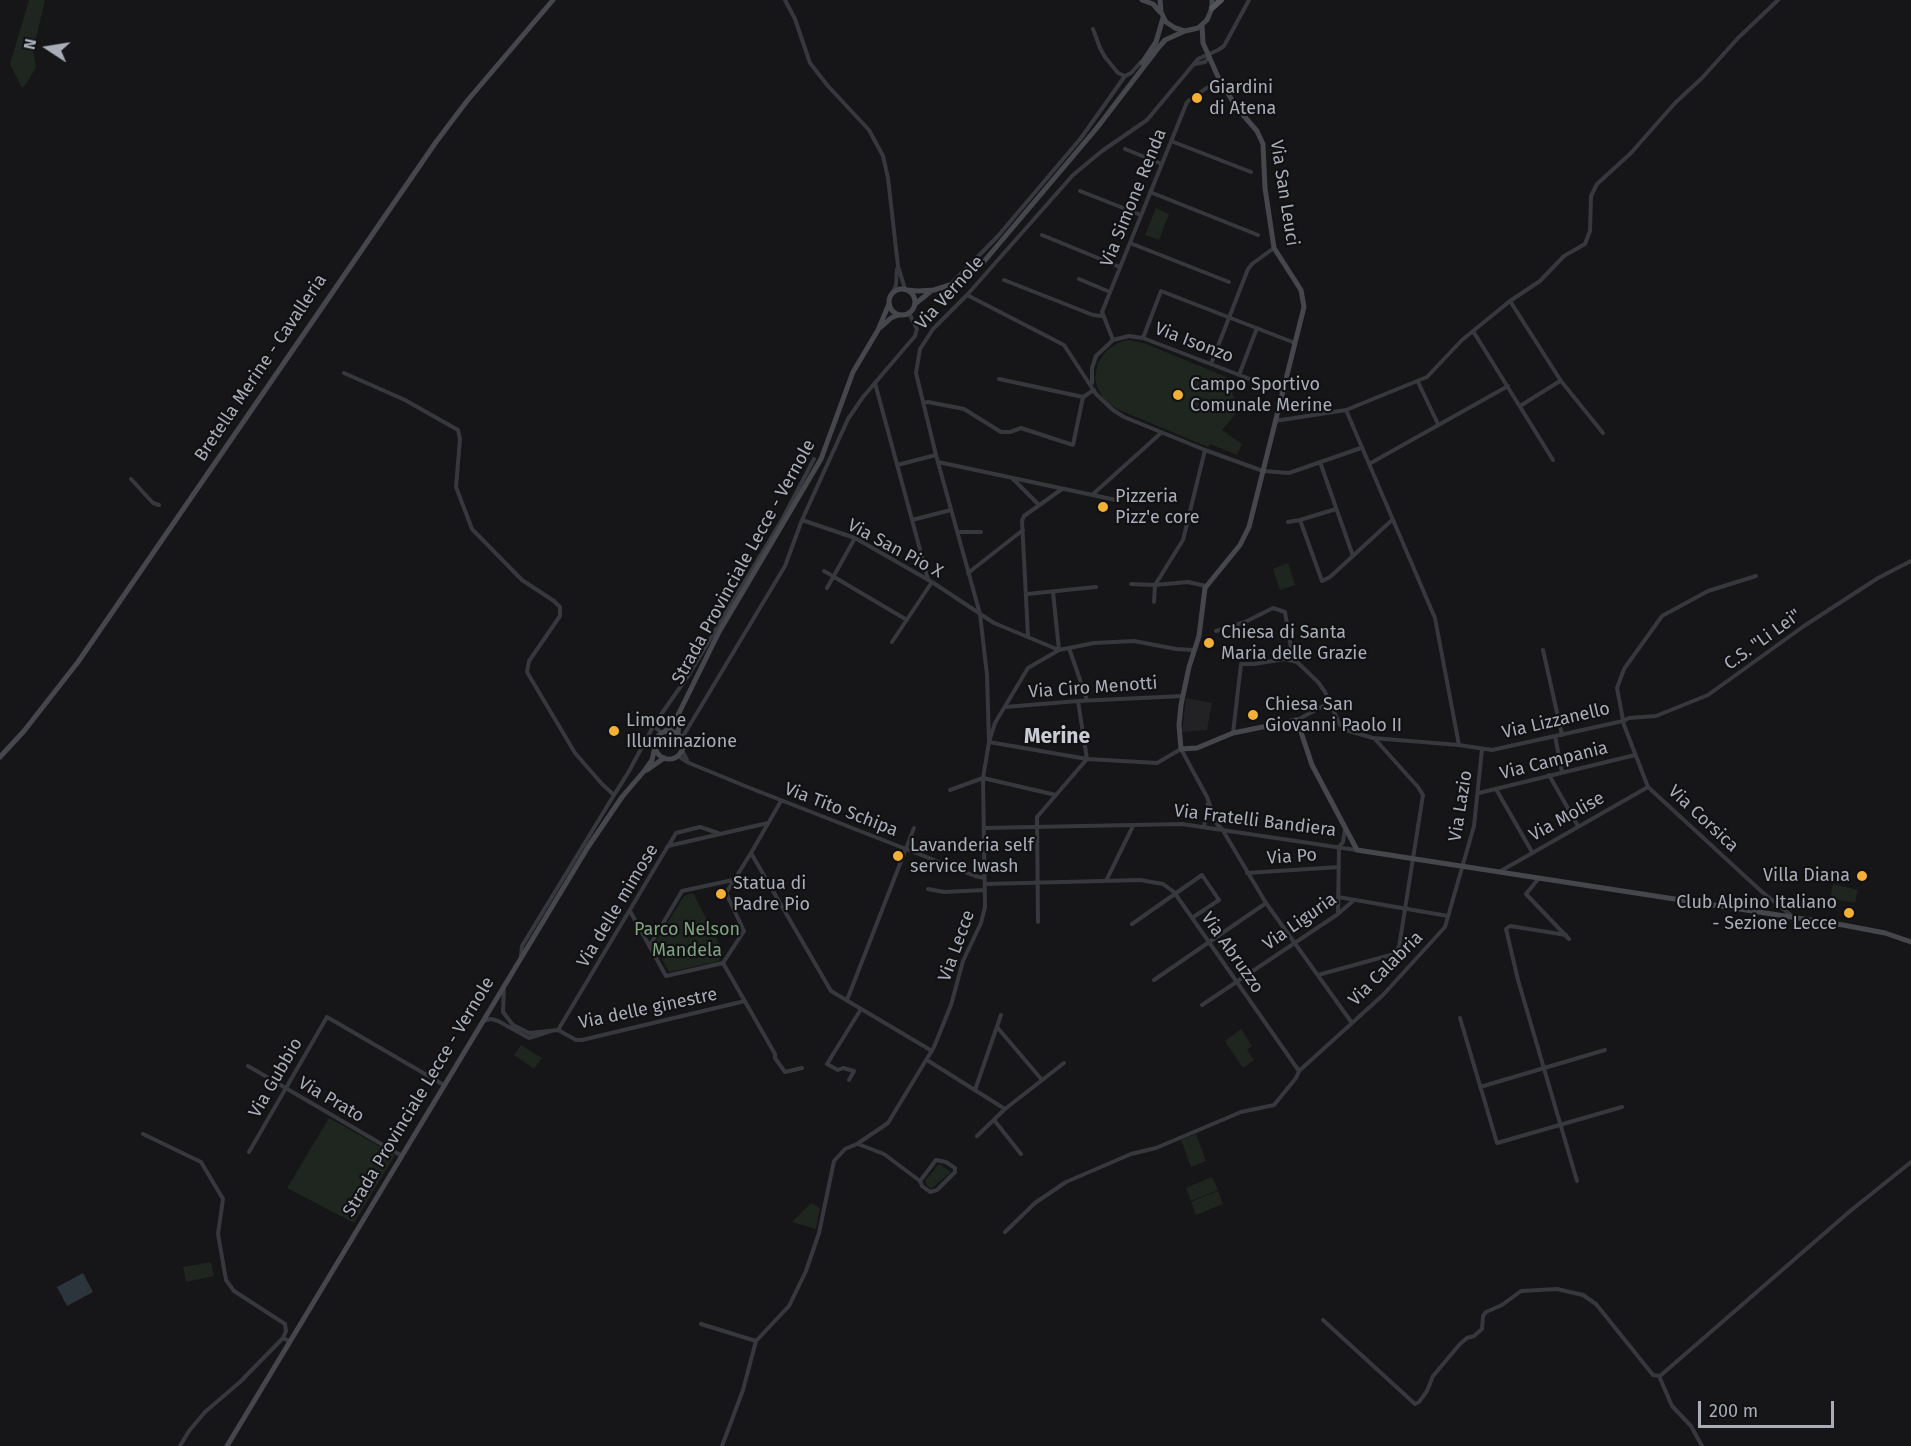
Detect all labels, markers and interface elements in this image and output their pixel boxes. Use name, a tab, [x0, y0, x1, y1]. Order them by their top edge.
north arrow	[18, 18, 78, 78]
text: N	[20, 37, 40, 51]
place label: Giardini di Atena	[1209, 77, 1276, 119]
marker: Giardini di Atena	[1190, 91, 1204, 105]
street label: Via Simone Renda	[1096, 126, 1172, 270]
street label: Via San Leuci	[1265, 138, 1303, 248]
street label: Via Vernole	[911, 252, 989, 334]
street label: Bretella Merine - Cavalleria	[190, 270, 332, 466]
street label: Via Isonzo	[1152, 318, 1236, 368]
place label: Campo Sportivo Comunale Merine	[1190, 374, 1332, 416]
marker: Campo Sportivo Comunale Merine	[1171, 388, 1185, 402]
street label: Strada Provinciale Lecce - Vernole	[668, 436, 820, 688]
place label: Pizzeria Pizz'e core	[1115, 486, 1200, 528]
marker: Pizzeria Pizz'e core	[1096, 500, 1110, 514]
street label: Via San Pio X	[844, 515, 946, 583]
street label: C.S. "Li Lei"	[1720, 605, 1806, 675]
place label: Chiesa di Santa Maria delle Grazie	[1221, 622, 1367, 664]
marker: Chiesa di Santa Maria delle Grazie	[1202, 636, 1216, 650]
street label: Via Ciro Menotti	[1028, 673, 1158, 703]
place label: Chiesa San Giovanni Paolo II	[1265, 694, 1402, 736]
street label: Via Lizzanello	[1500, 698, 1612, 744]
marker: Chiesa San Giovanni Paolo II	[1246, 708, 1260, 722]
place label: Limone Illuminazione	[626, 710, 737, 752]
marker: Limone Illuminazione	[607, 724, 621, 738]
district label: Merine	[1024, 724, 1090, 750]
street label: Via Campania	[1498, 737, 1610, 785]
street label: Via Lazio	[1445, 769, 1477, 843]
street label: Via Tito Schipa	[781, 778, 901, 842]
street label: Via Corsica	[1663, 781, 1743, 857]
street label: Via Molise	[1526, 788, 1608, 846]
street label: Via Fratelli Bandiera	[1173, 800, 1337, 842]
place label: Lavanderia self service Iwash	[910, 835, 1034, 878]
street label: Via delle mimose	[573, 840, 663, 972]
street label: Via Po	[1266, 844, 1318, 870]
marker: Lavanderia self service Iwash	[891, 849, 905, 863]
place label: Villa Diana	[1763, 865, 1850, 887]
marker: Villa Diana	[1855, 869, 1869, 883]
place label: Statua di Padre Pio	[733, 873, 810, 916]
marker: Statua di Padre Pio	[714, 887, 728, 901]
street label: Via Liguria	[1259, 889, 1341, 955]
place label: Club Alpino Italiano - Sezione Lecce	[1676, 892, 1837, 934]
marker: Club Alpino Italiano - Sezione Lecce	[1842, 906, 1856, 920]
street label: Via Lecce	[934, 907, 980, 985]
street label: Via Abruzzo	[1196, 908, 1268, 998]
park label: Parco Nelson Mandela	[634, 919, 740, 962]
street label: Via Calabria	[1344, 927, 1428, 1011]
street label: Strada Provinciale Lecce - Vernole	[339, 973, 499, 1221]
street label: Via delle ginestre	[577, 984, 719, 1034]
street label: Via Gubbio	[245, 1034, 307, 1122]
street label: Via Prato	[294, 1072, 368, 1128]
scale bar	[1701, 1389, 1838, 1427]
text: 200 m	[1709, 1400, 1758, 1422]

